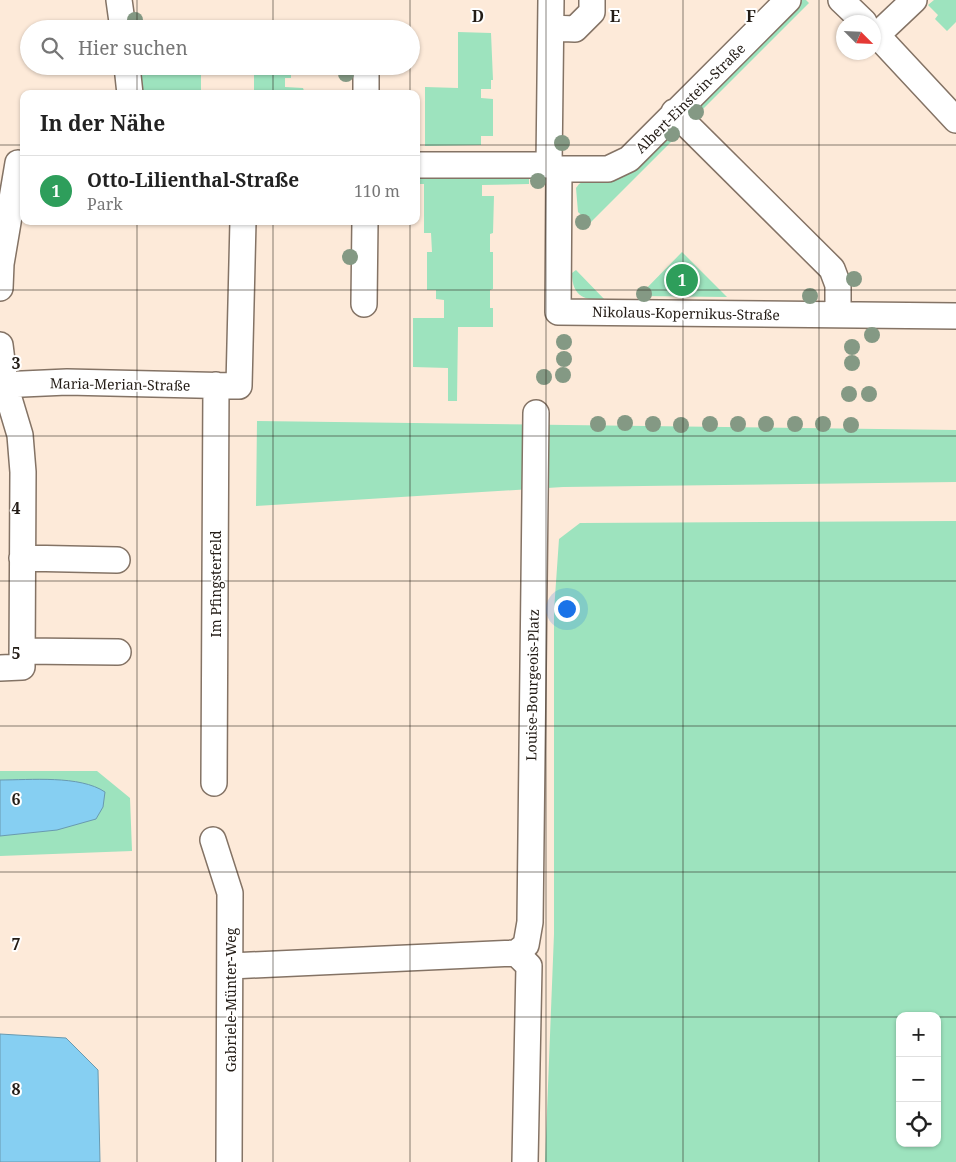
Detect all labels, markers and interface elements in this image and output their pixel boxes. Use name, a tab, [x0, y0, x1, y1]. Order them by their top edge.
text: D	[472, 5, 484, 27]
text: E	[610, 5, 620, 27]
text: F	[746, 5, 756, 27]
north arrow	[836, 15, 881, 60]
search box	[20, 20, 420, 75]
icon: search	[38, 34, 66, 62]
text: Hier suchen	[78, 35, 188, 61]
street label: Albert-Einstein-Straße	[631, 39, 749, 157]
text: In der Nähe	[40, 109, 165, 137]
text: Otto-Lilienthal-Straße	[87, 167, 299, 193]
text: 1	[51, 180, 61, 202]
text: 110 m	[354, 180, 400, 202]
text: Park	[87, 193, 123, 215]
pin: 1	[666, 261, 698, 299]
street label: Nikolaus-Kopernikus-Straße	[592, 302, 780, 324]
text: 3	[11, 352, 21, 374]
street label: Maria-Merian-Straße	[50, 373, 190, 395]
text: 4	[11, 497, 21, 519]
street label: Im Pfingsterfeld	[206, 530, 225, 638]
your location	[554, 596, 580, 622]
street label: Louise-Bourgeois-Platz	[521, 609, 543, 761]
text: 5	[11, 642, 21, 664]
text: 6	[11, 788, 21, 810]
street label: Gabriele-Münter-Weg	[221, 927, 240, 1072]
text: 7	[11, 933, 21, 955]
map controls	[896, 1012, 941, 1147]
button: +	[896, 1012, 941, 1057]
button: −	[896, 1057, 941, 1102]
text: 8	[11, 1078, 21, 1100]
button: locate	[896, 1102, 941, 1147]

